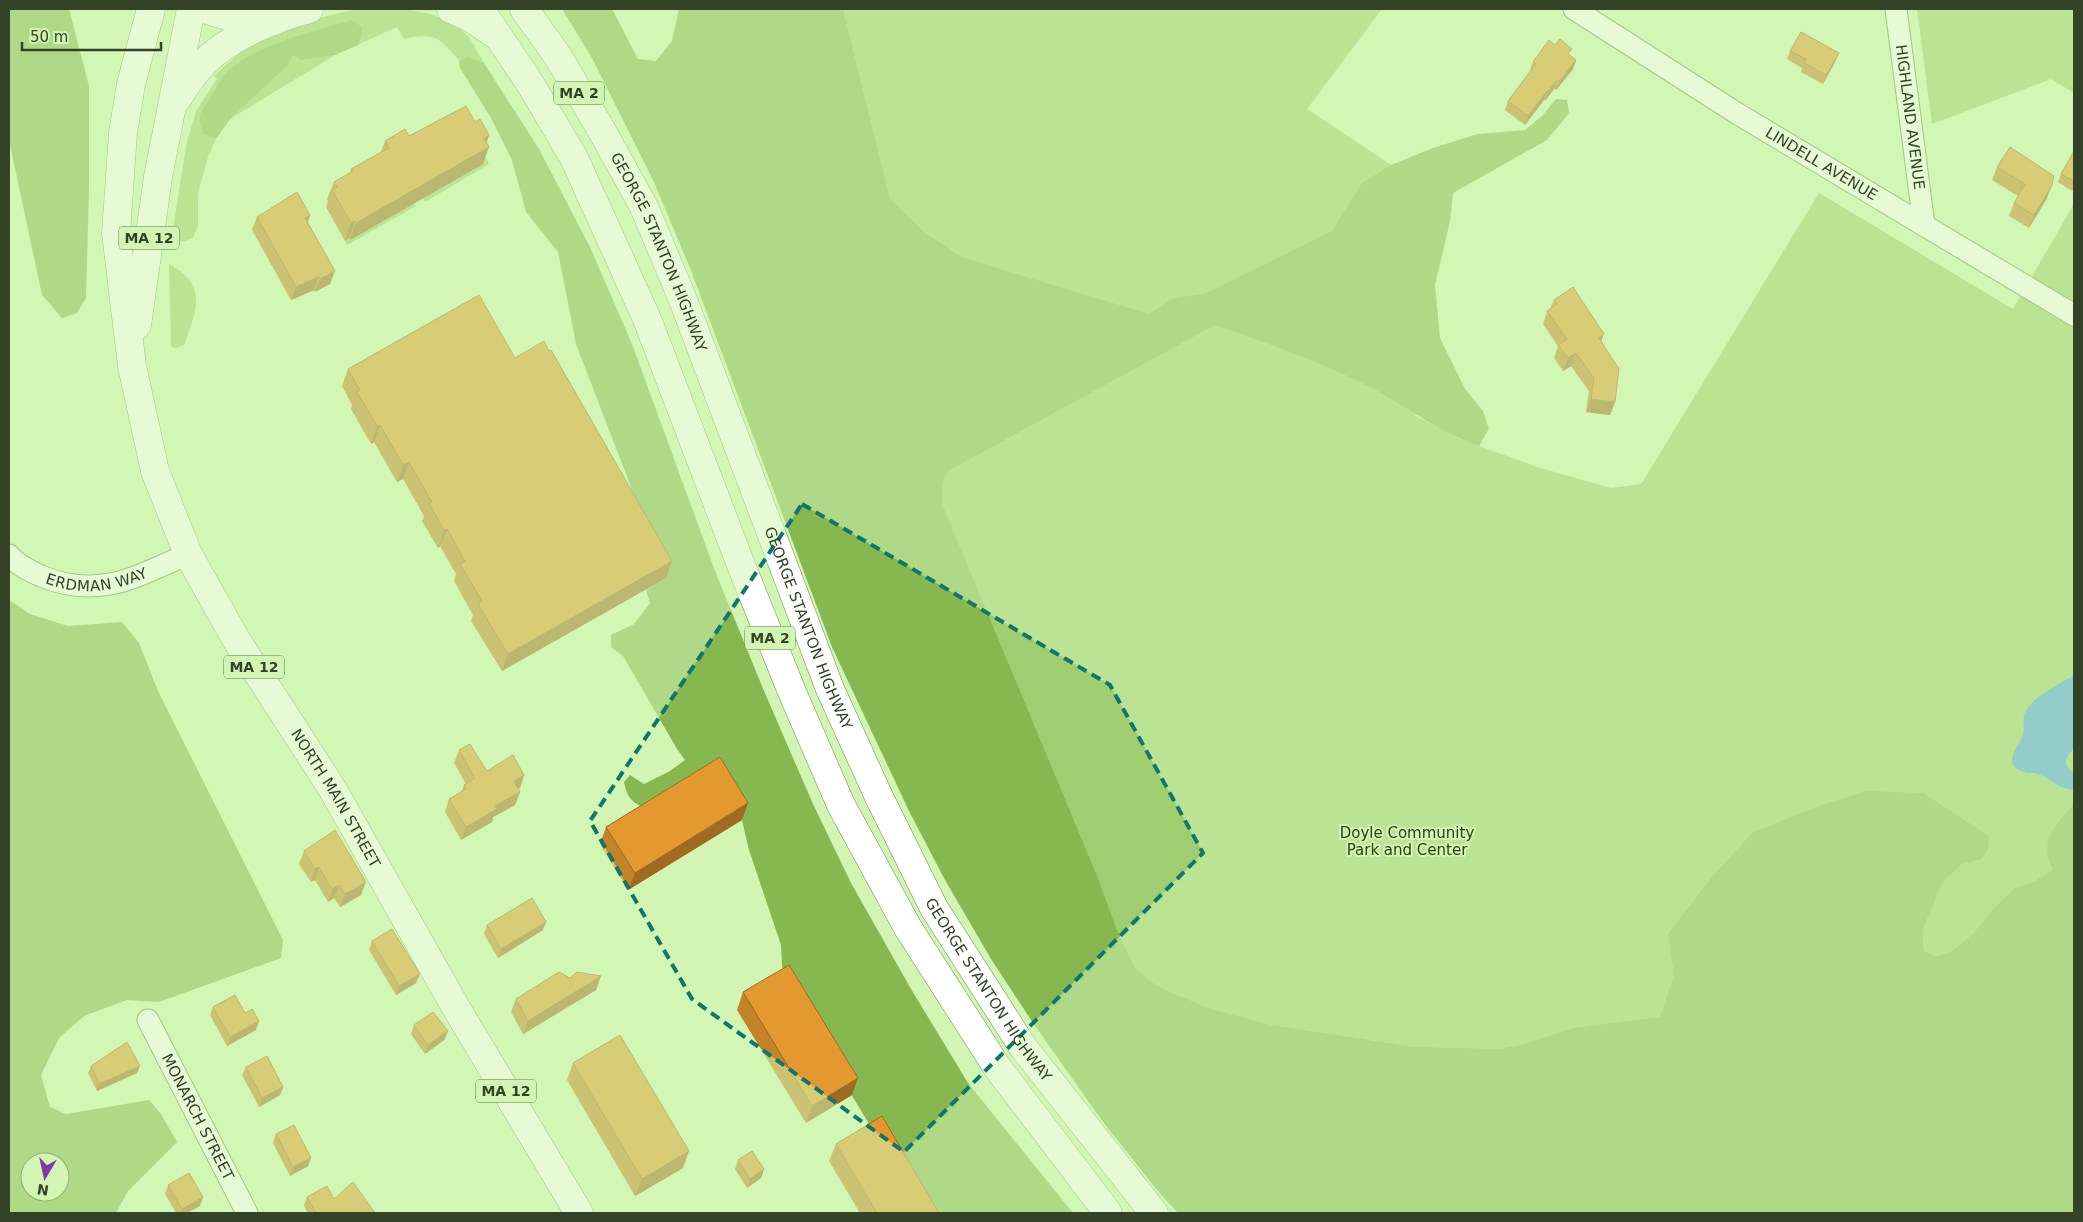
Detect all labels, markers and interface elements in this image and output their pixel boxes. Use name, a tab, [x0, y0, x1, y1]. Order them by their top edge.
scale bar	[22, 20, 161, 52]
text: 50 m	[30, 28, 68, 46]
street label: HIGHLAND AVENUE	[1892, 44, 1928, 191]
road number: MA 2	[554, 82, 604, 105]
street label: LINDELL AVENUE	[1762, 124, 1881, 204]
street label: GEORGE STANTON HIGHWAY	[607, 149, 711, 355]
road number: MA 12	[119, 227, 179, 250]
street label: GEORGE STANTON HIGHWAY	[761, 524, 857, 733]
street label: ERDMAN WAY	[44, 564, 151, 595]
road number: MA 2	[745, 626, 795, 650]
road number: MA 12	[224, 656, 284, 679]
street label: NORTH MAIN STREET	[287, 726, 384, 872]
park label: Doyle Community Park and Center	[1340, 824, 1474, 859]
street label: GEORGE STANTON HIGHWAY	[921, 895, 1056, 1085]
street label: MONARCH STREET	[158, 1051, 238, 1184]
road number: MA 12	[476, 1080, 536, 1102]
north arrow	[20, 1152, 70, 1202]
text: N	[36, 1181, 50, 1199]

